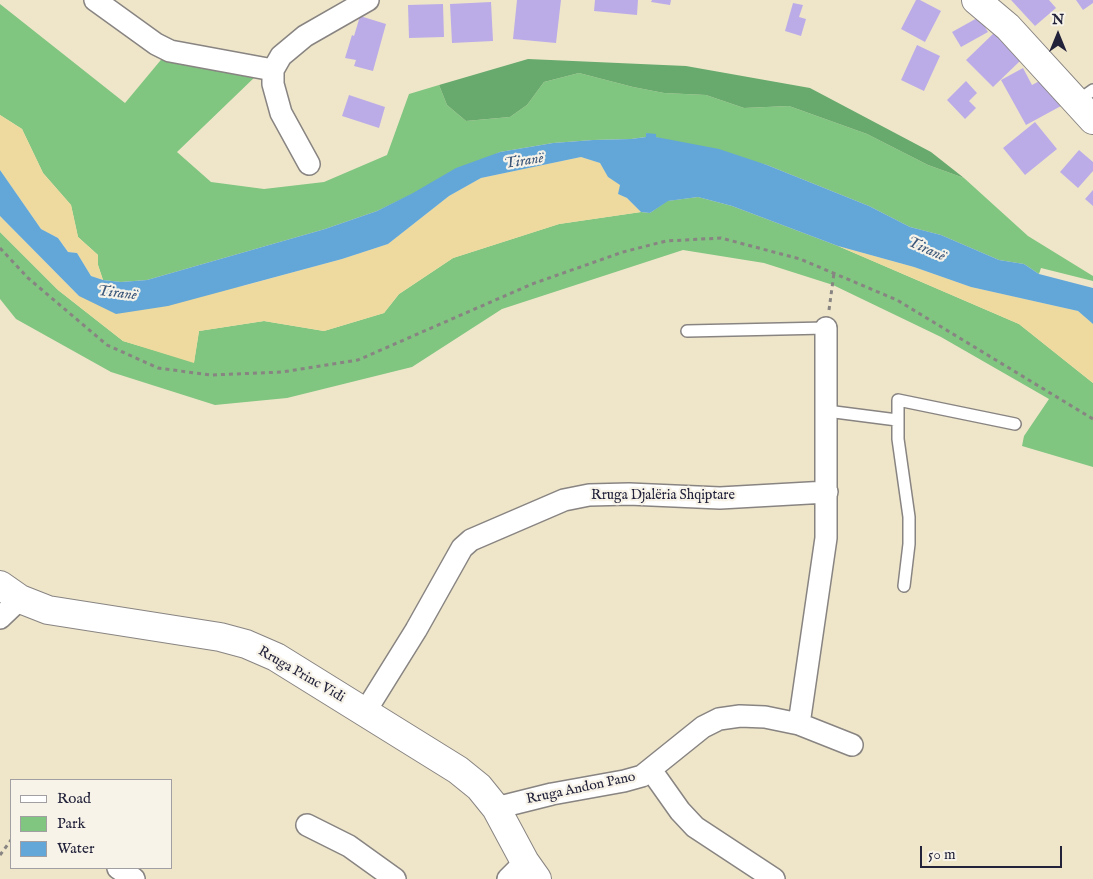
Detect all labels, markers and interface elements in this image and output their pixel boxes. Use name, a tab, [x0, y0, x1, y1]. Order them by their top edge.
north arrow	[1033, 10, 1083, 60]
text: N	[1052, 11, 1064, 29]
water label: Tiranë	[503, 150, 545, 174]
water label: Tiranë	[904, 234, 948, 266]
water label: Tiranë	[96, 283, 138, 305]
street label: Rruga Djalëria Shqiptare	[591, 488, 735, 504]
street label: Rruga Princ Vidi	[255, 643, 347, 707]
street label: Rruga Andon Pano	[525, 769, 637, 809]
legend	[10, 779, 172, 869]
text: Road	[57, 789, 91, 808]
text: Park	[57, 814, 86, 833]
scale bar	[923, 836, 1066, 868]
text: Water	[57, 839, 94, 858]
text: 50 m	[928, 845, 956, 864]

